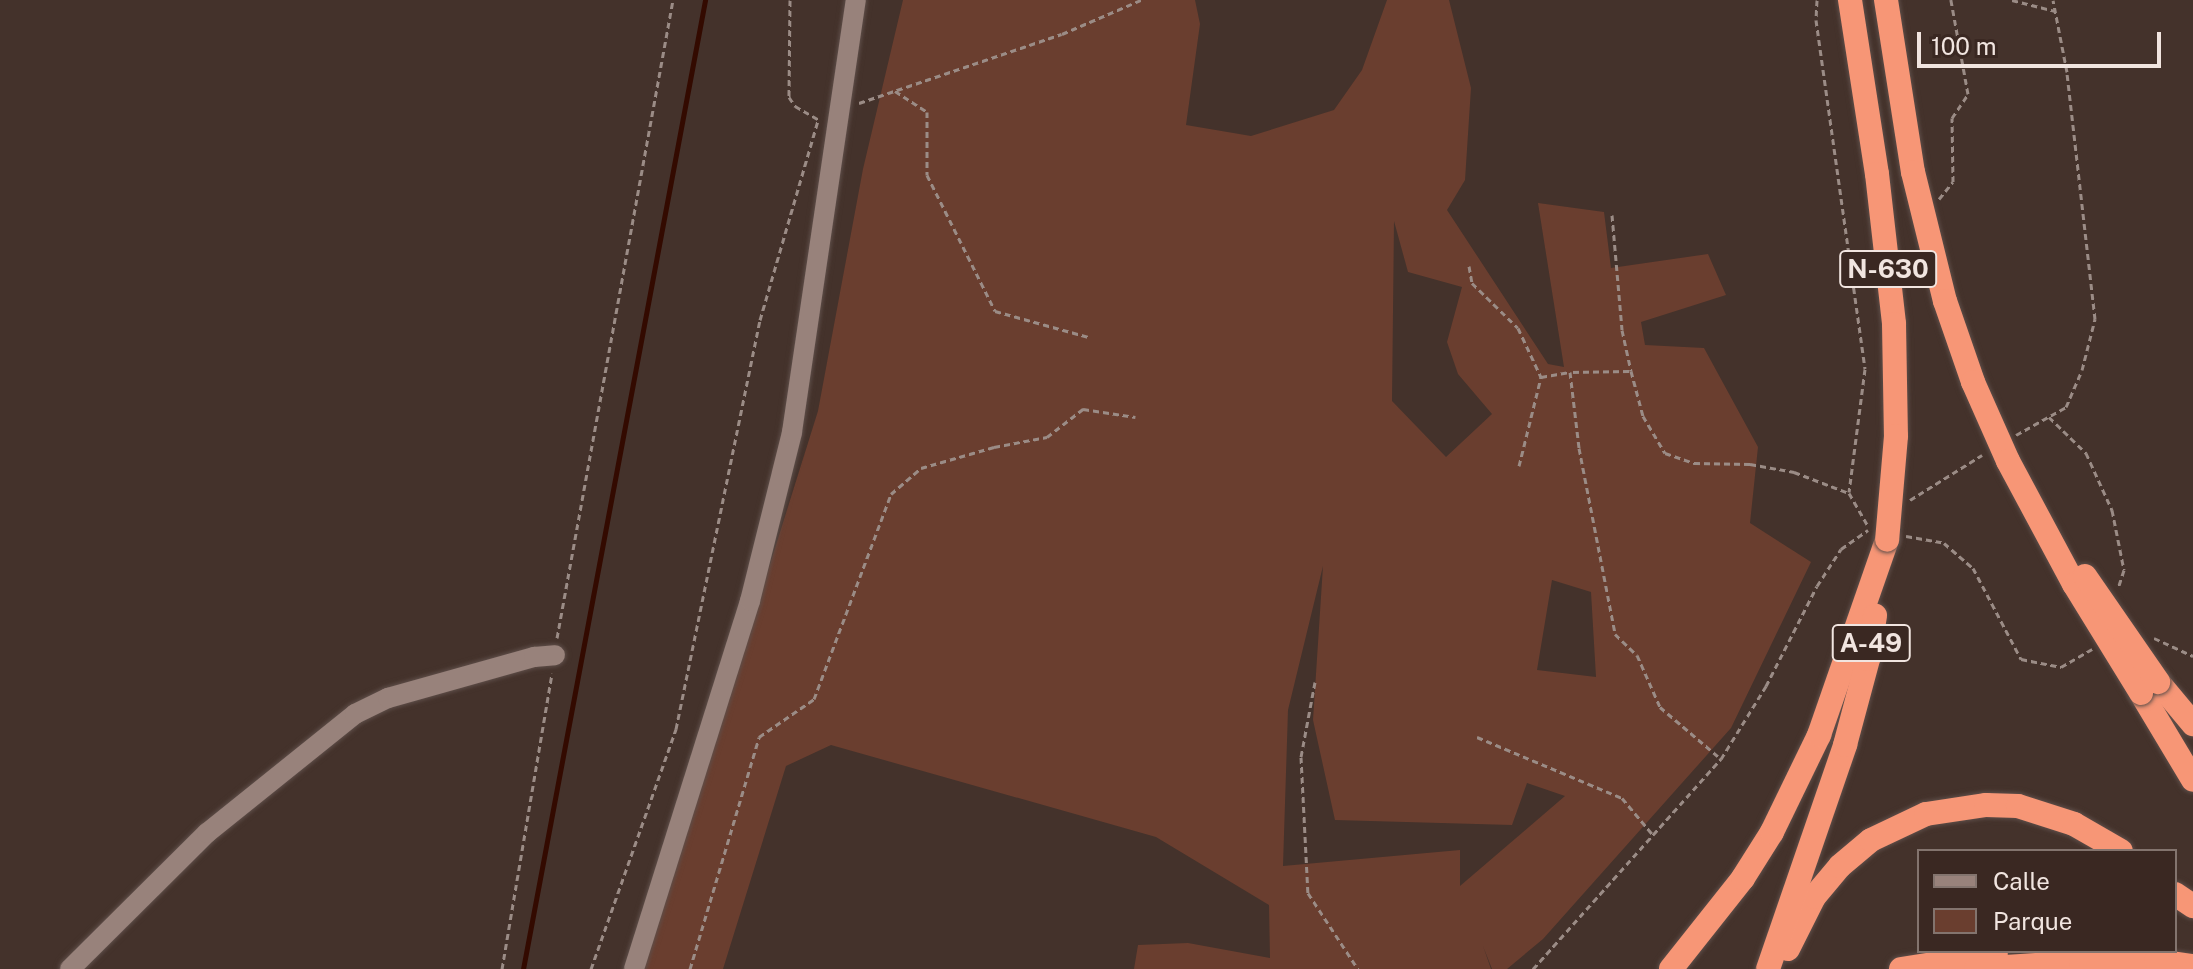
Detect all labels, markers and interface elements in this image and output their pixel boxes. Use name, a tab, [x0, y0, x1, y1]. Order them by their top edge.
scale bar	[1921, 16, 2165, 66]
text: 100 m	[1931, 32, 1997, 60]
road number: N-630	[1838, 247, 1938, 291]
road number: A-49	[1831, 621, 1911, 665]
legend	[1917, 849, 2177, 953]
text: Calle	[1993, 867, 2050, 895]
text: Parque	[1993, 907, 2072, 935]

